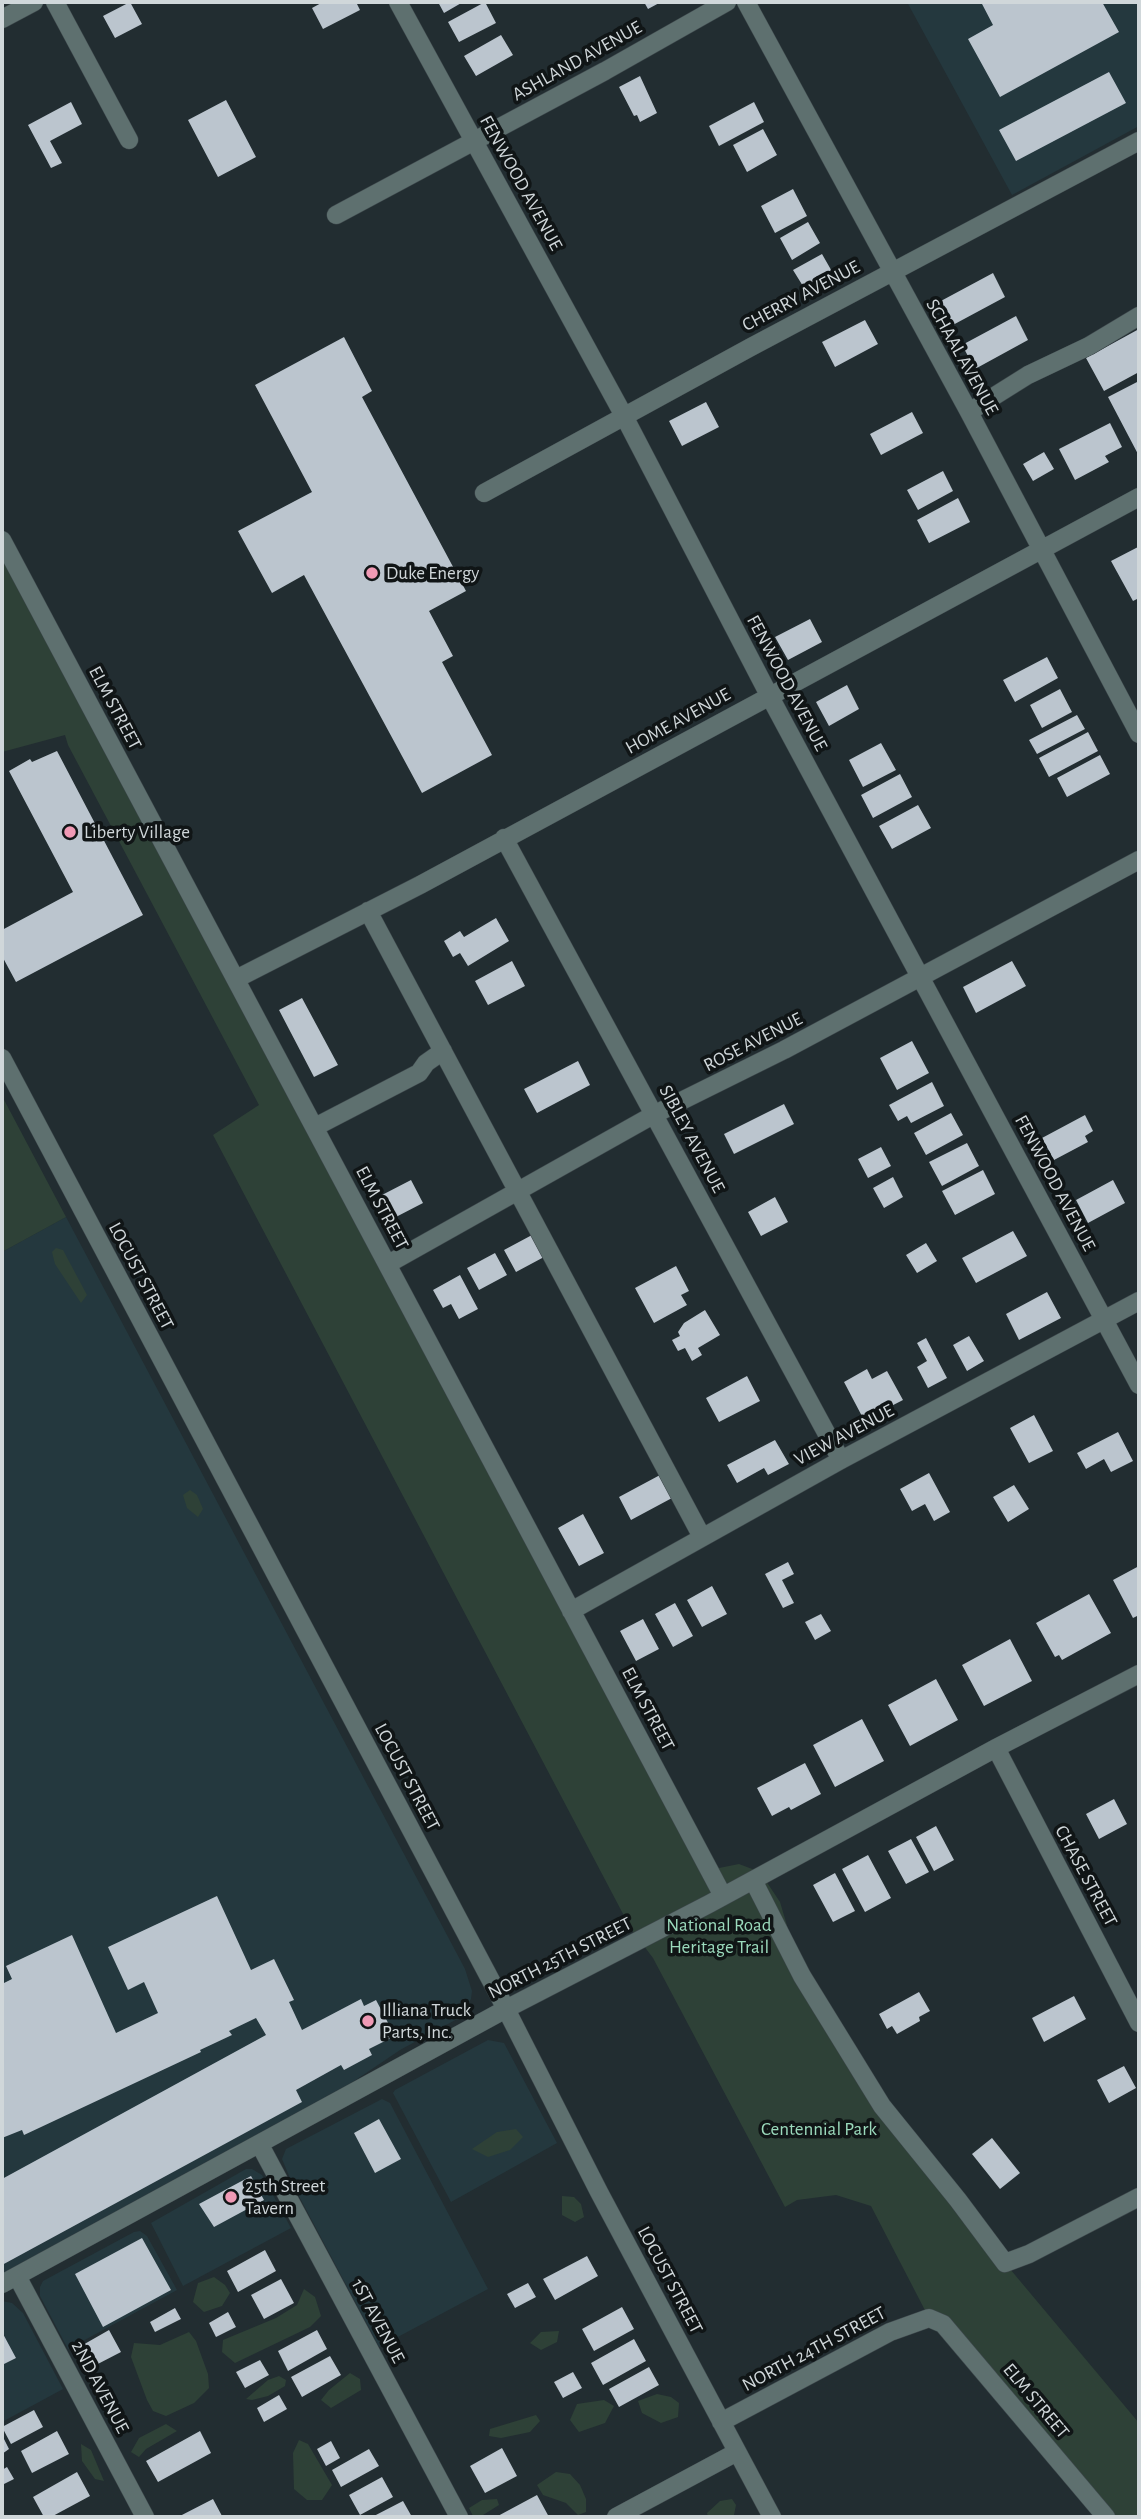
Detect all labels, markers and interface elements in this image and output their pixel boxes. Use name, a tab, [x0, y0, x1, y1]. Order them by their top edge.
street label: ASHLAND AVENUE	[508, 16, 646, 106]
street label: FENWOOD AVENUE	[474, 112, 568, 254]
street label: CHERRY AVENUE	[738, 255, 864, 337]
street label: SCHAAL AVENUE	[921, 295, 1003, 419]
place label: Duke Energy	[386, 562, 479, 584]
marker: Duke Energy	[364, 565, 380, 581]
street label: FENWOOD AVENUE	[742, 611, 832, 755]
street label: ELM STREET	[83, 662, 147, 754]
street label: HOME AVENUE	[622, 683, 734, 759]
place label: Liberty Village	[84, 821, 190, 843]
marker: Liberty Village	[62, 824, 78, 840]
street label: ROSE AVENUE	[700, 1007, 806, 1077]
street label: SIBLEY AVENUE	[654, 1081, 730, 1197]
street label: FENWOOD AVENUE	[1010, 1111, 1100, 1255]
street label: ELM STREET	[350, 1162, 414, 1254]
street label: LOCUST STREET	[103, 1218, 179, 1334]
street label: VIEW AVENUE	[790, 1399, 898, 1471]
street label: ELM STREET	[616, 1663, 680, 1755]
street label: LOCUST STREET	[369, 1719, 445, 1835]
street label: CHASE STREET	[1050, 1822, 1122, 1930]
street label: NORTH 25TH STREET	[484, 1912, 636, 2004]
park label: National Road Heritage Trail	[666, 1914, 772, 1958]
place label: Illiana Truck Parts, Inc.	[382, 1999, 471, 2043]
marker: Illiana Truck Parts, Inc.	[360, 2013, 376, 2029]
park label: Centennial Park	[761, 2118, 877, 2140]
place label: 25th Street Tavern	[245, 2175, 325, 2219]
marker: 25th Street Tavern	[223, 2189, 239, 2205]
street label: LOCUST STREET	[632, 2222, 708, 2338]
street label: 1ST AVENUE	[346, 2275, 410, 2367]
street label: NORTH 24TH STREET	[738, 2302, 890, 2396]
street label: 2ND AVENUE	[66, 2337, 134, 2437]
street label: ELM STREET	[998, 2359, 1074, 2443]

